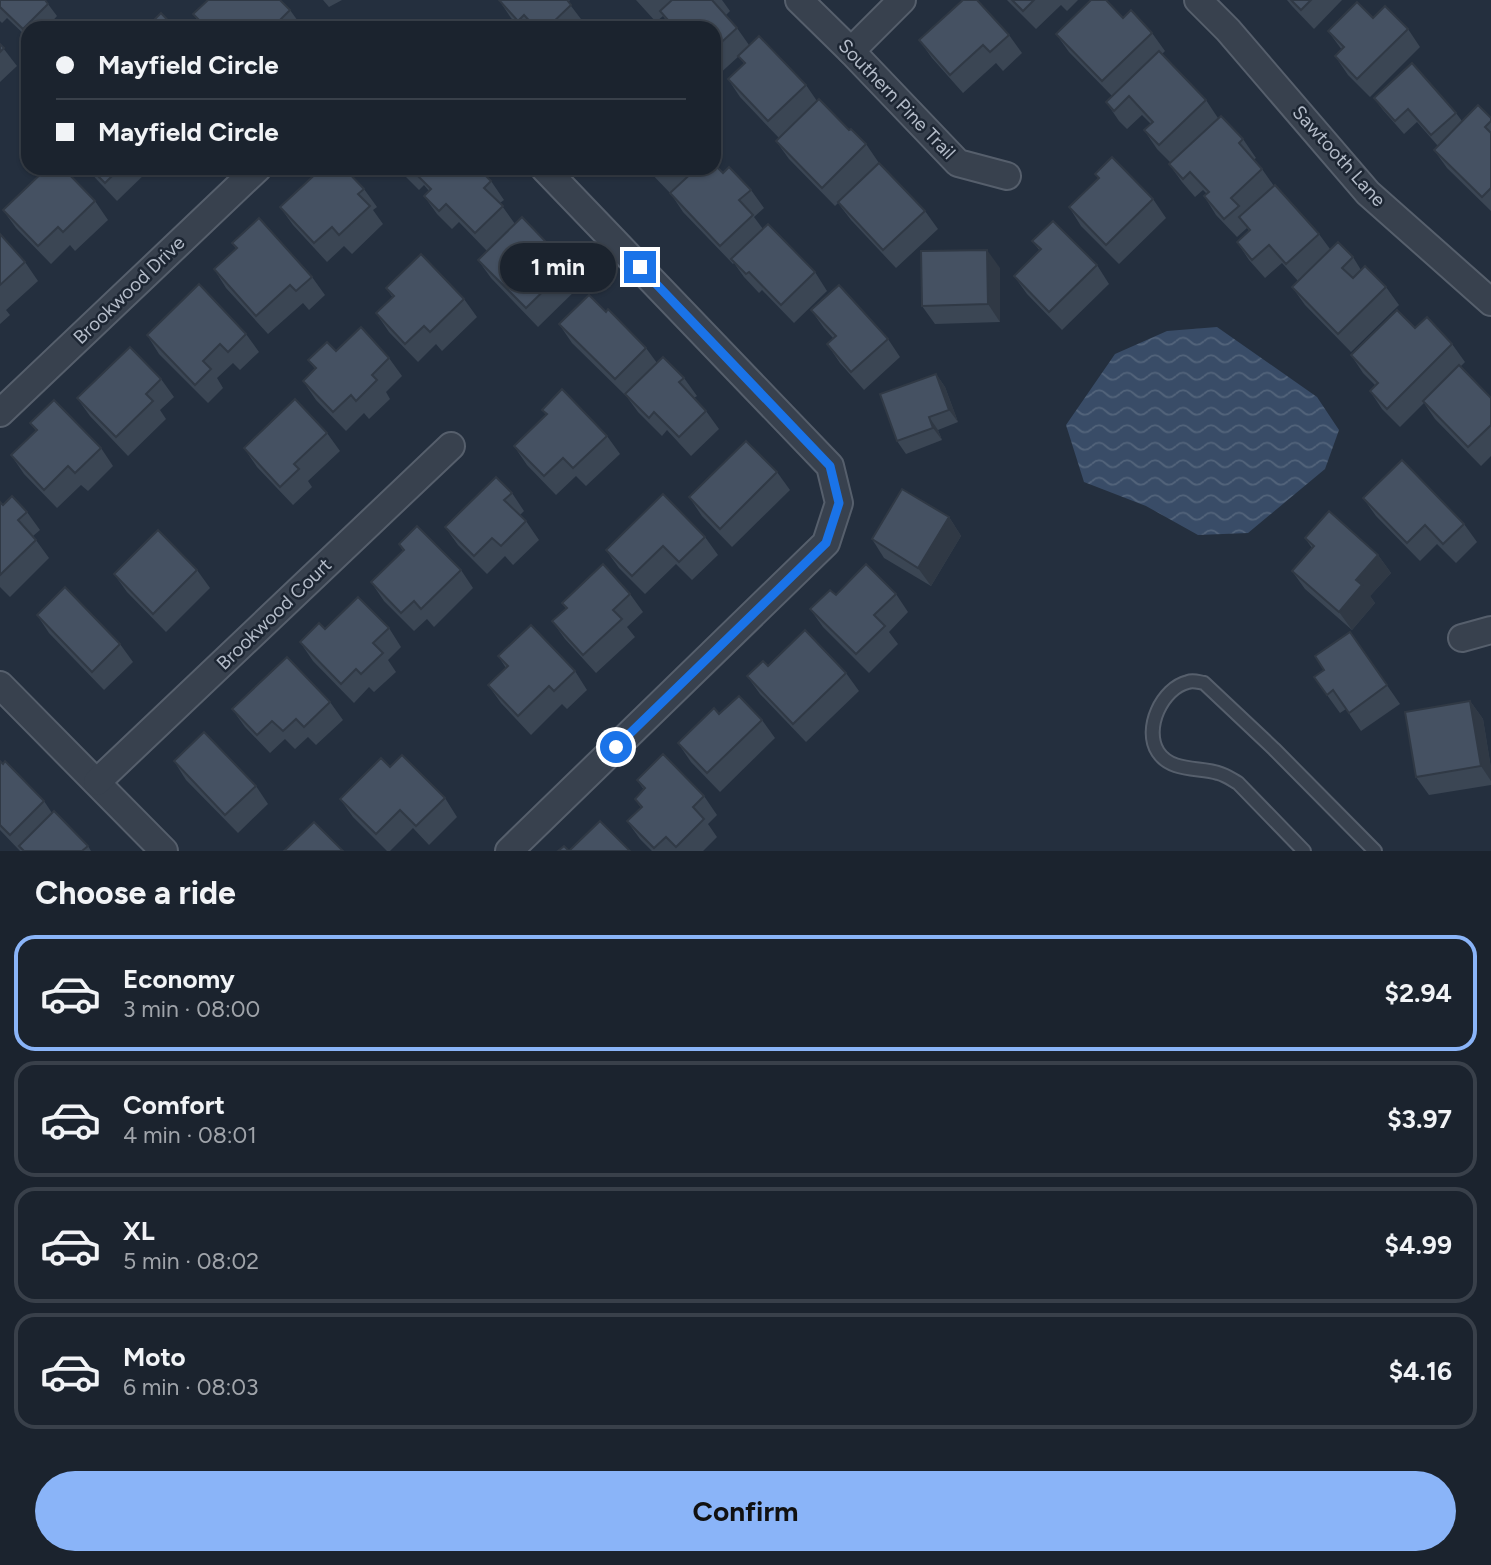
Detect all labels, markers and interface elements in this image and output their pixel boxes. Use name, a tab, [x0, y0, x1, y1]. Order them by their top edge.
street label: Southern Pine Trail	[834, 34, 960, 164]
text: Mayfield Circle	[98, 49, 279, 81]
street label: Sawtooth Lane	[1288, 101, 1390, 211]
text: Mayfield Circle	[98, 116, 279, 148]
street label: Brookwood Drive	[69, 231, 189, 349]
callout: 1 min	[500, 243, 616, 292]
route end	[624, 251, 656, 283]
text: 1 min	[531, 253, 585, 281]
street label: Brookwood Court	[212, 553, 336, 675]
route start	[600, 731, 632, 763]
text: Choose a ride	[35, 874, 236, 912]
icon: car	[39, 962, 102, 1025]
text: Economy	[123, 963, 235, 995]
text: $2.94	[1385, 977, 1452, 1009]
text: 3 min · 08:00	[123, 995, 260, 1023]
icon: car	[39, 1088, 102, 1151]
text: Comfort	[123, 1089, 225, 1121]
text: $3.97	[1387, 1103, 1452, 1135]
text: 4 min · 08:01	[123, 1121, 257, 1149]
icon: car	[39, 1214, 102, 1277]
text: XL	[123, 1215, 155, 1247]
text: $4.99	[1385, 1229, 1452, 1261]
text: 5 min · 08:02	[123, 1247, 259, 1275]
icon: car	[39, 1340, 102, 1403]
text: Moto	[123, 1341, 186, 1373]
text: $4.16	[1389, 1355, 1452, 1387]
text: 6 min · 08:03	[123, 1373, 259, 1401]
button: Confirm	[35, 1471, 1456, 1551]

